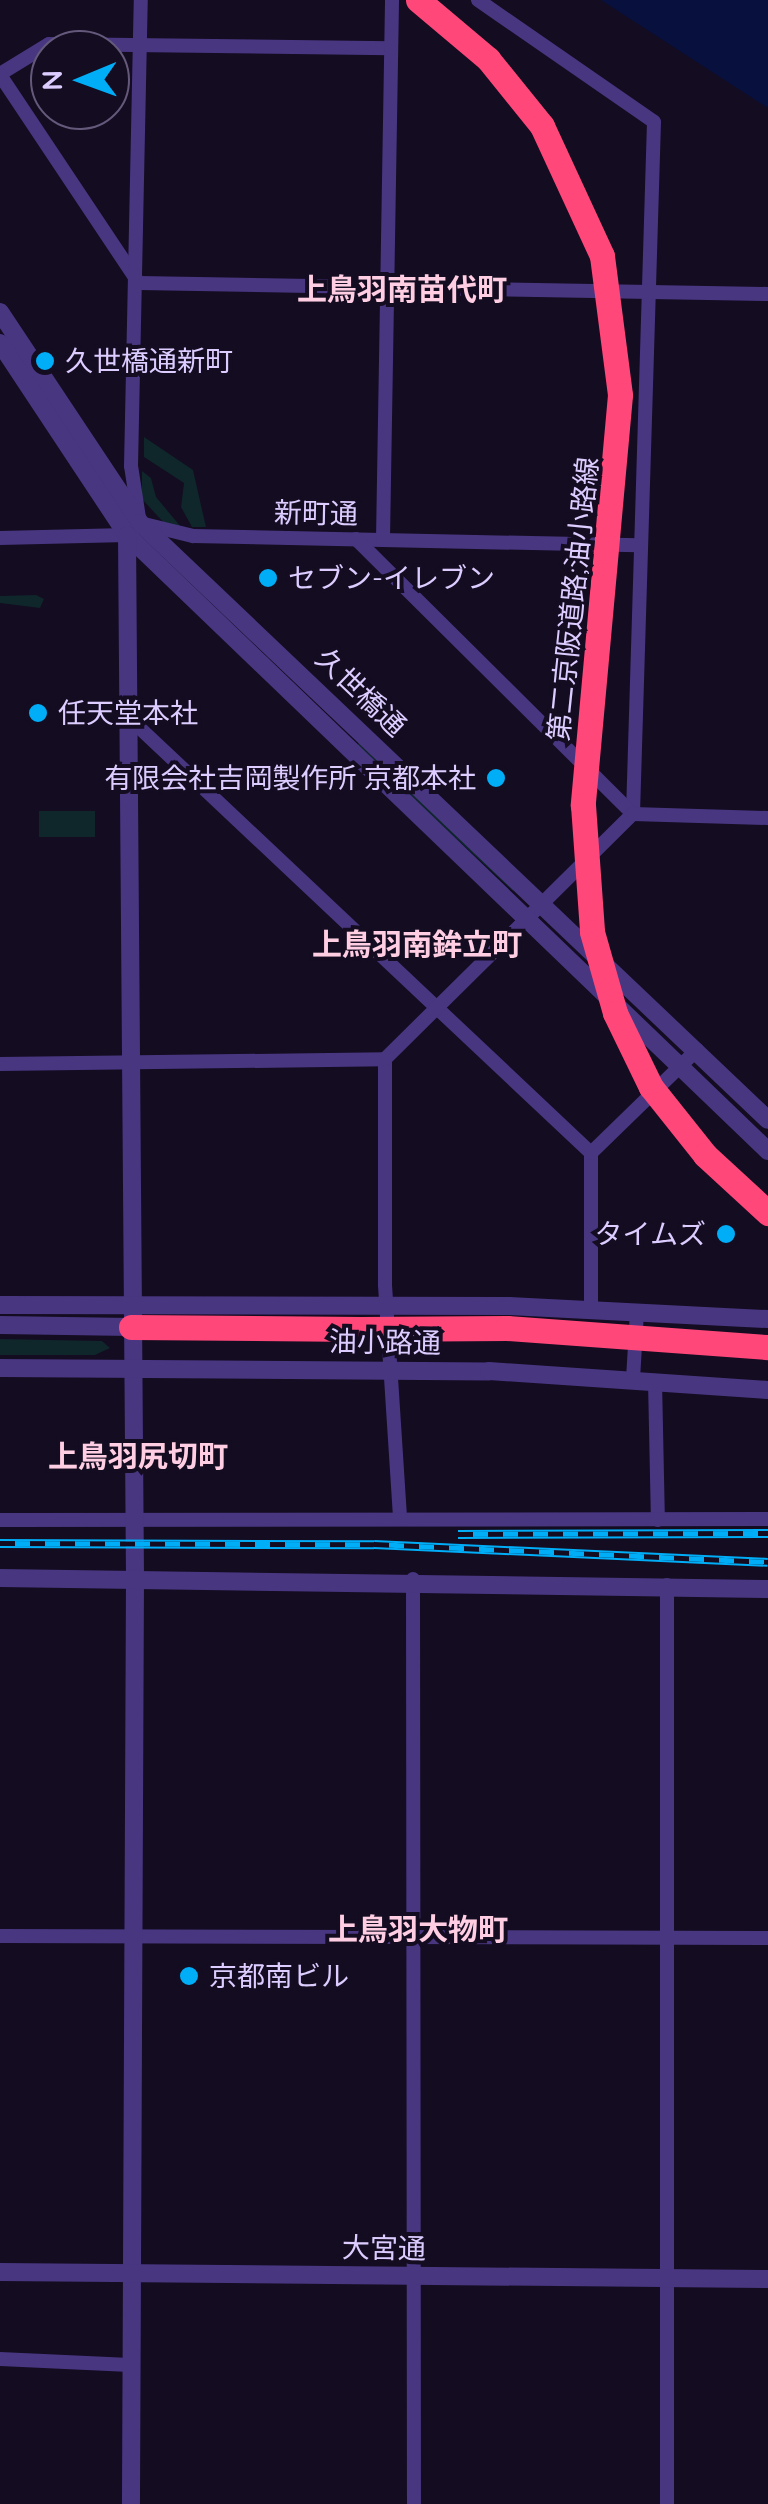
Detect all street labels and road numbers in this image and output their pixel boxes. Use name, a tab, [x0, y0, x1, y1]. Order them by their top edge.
street label: 第二京阪道路;油小路線	[541, 455, 605, 743]
street label: 新町通	[274, 495, 358, 531]
street label: 久世橋通	[309, 641, 413, 743]
street label: 油小路通	[329, 1324, 441, 1360]
street label: 大宮通	[342, 2230, 426, 2266]

